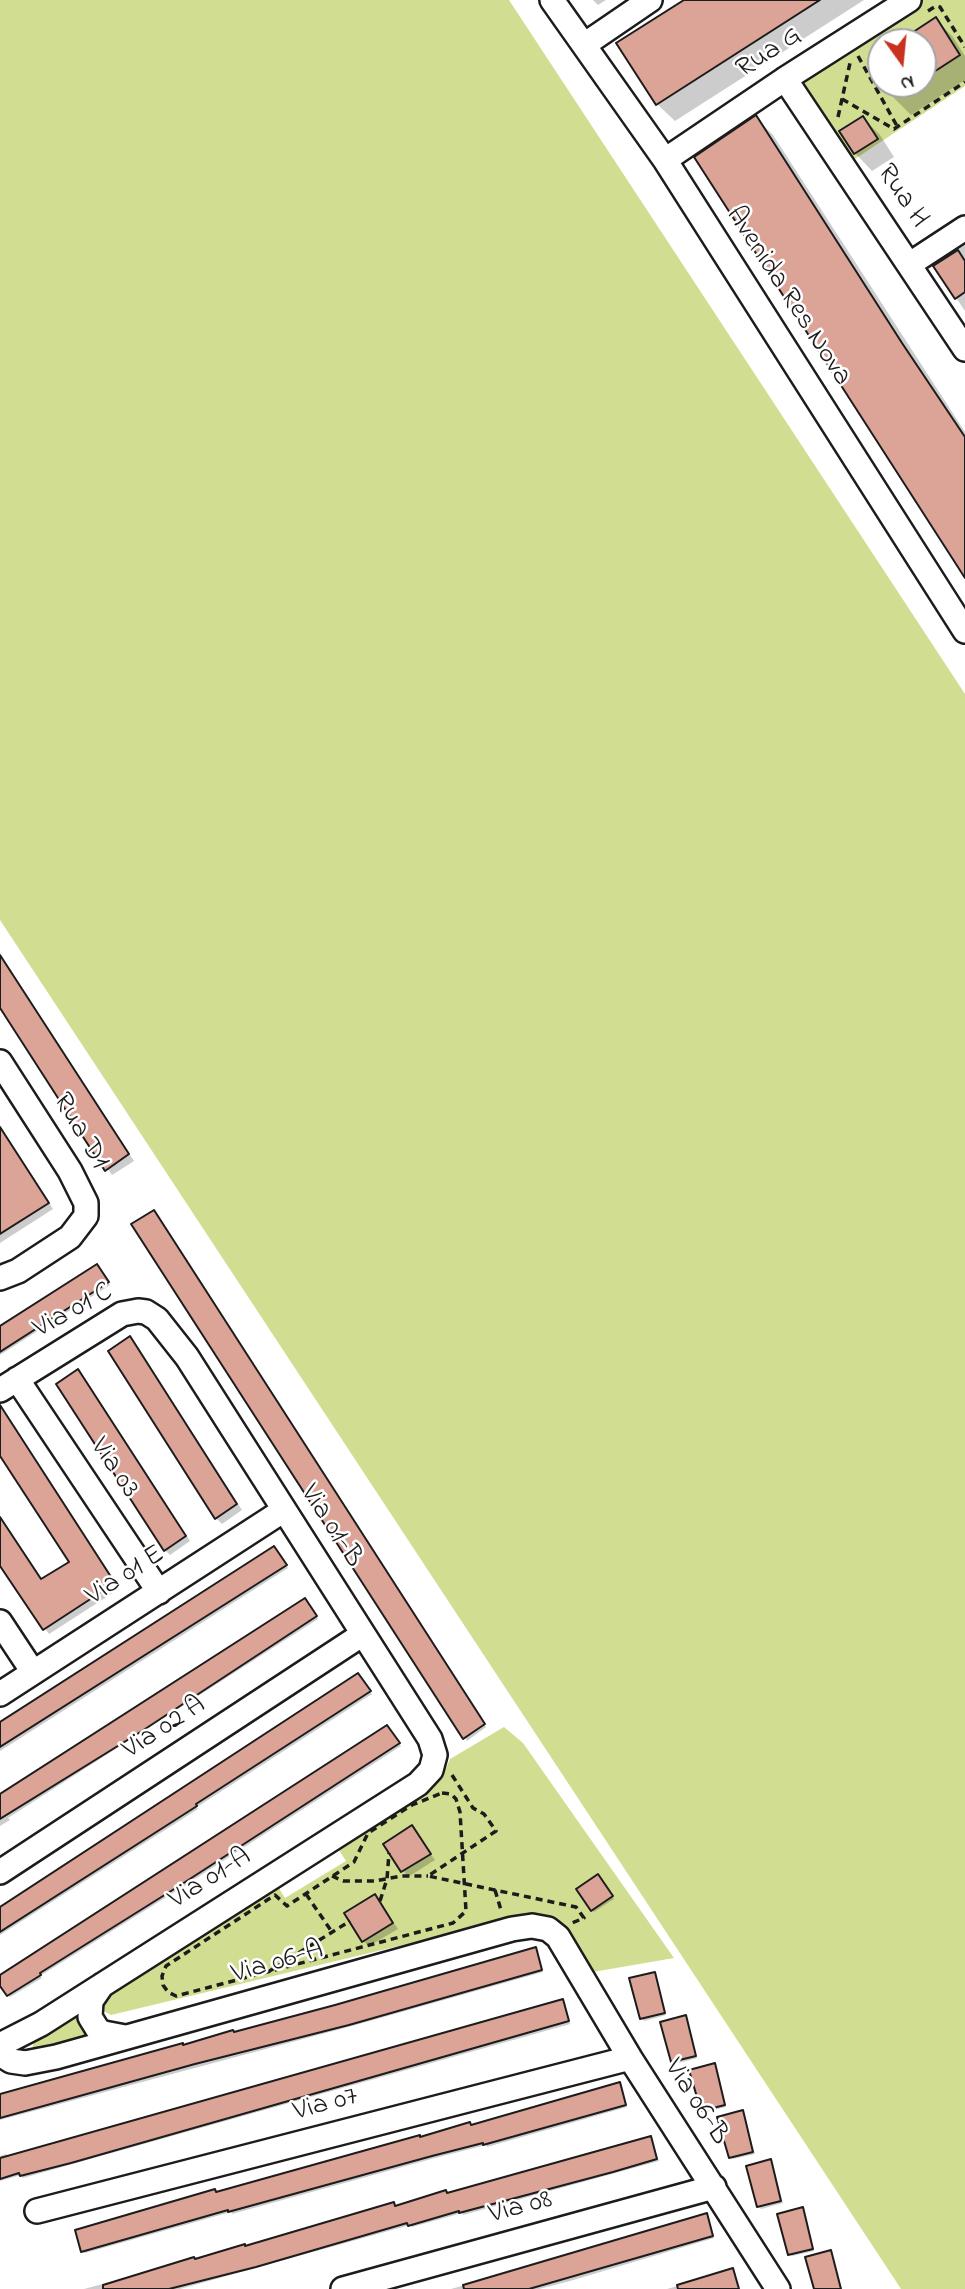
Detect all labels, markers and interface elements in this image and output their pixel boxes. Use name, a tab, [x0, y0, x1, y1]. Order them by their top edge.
street label: Rua G	[731, 21, 809, 87]
north arrow	[867, 28, 937, 98]
text: N	[897, 67, 917, 97]
street label: Rua H	[868, 159, 934, 235]
street label: Avenida Res Nova	[717, 201, 857, 393]
street label: Rua D1	[43, 1088, 115, 1176]
street label: Via 01 C	[29, 1277, 119, 1347]
street label: Via 03	[81, 1433, 145, 1505]
street label: Via 01-B	[291, 1479, 369, 1575]
street label: Via 01 E	[80, 1539, 172, 1615]
street label: Via 02 A	[117, 1690, 213, 1768]
street label: Via 01-A	[164, 1842, 258, 1918]
street label: Via 06-A	[228, 1935, 328, 1993]
street label: Via 06-B	[655, 2054, 735, 2152]
street label: Via 07	[290, 2081, 362, 2131]
street label: Via 08	[486, 2184, 556, 2234]

